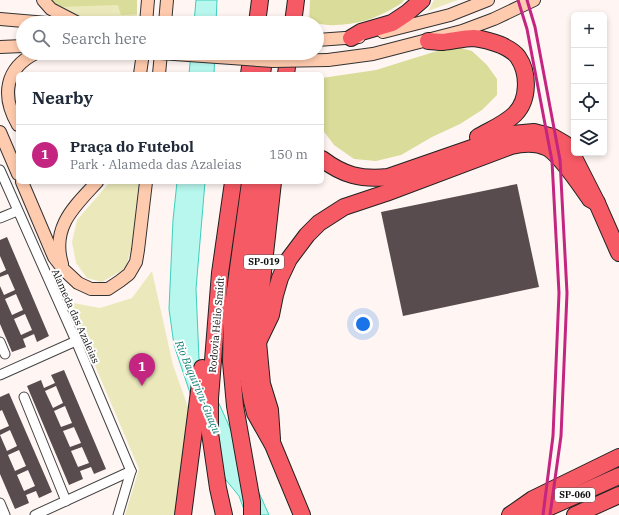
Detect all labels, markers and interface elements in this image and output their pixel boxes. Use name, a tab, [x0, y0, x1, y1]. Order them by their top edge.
map controls	[571, 12, 607, 156]
button: +	[571, 12, 607, 48]
search box	[16, 16, 324, 60]
icon: search	[30, 27, 52, 49]
text: Search here	[62, 29, 147, 48]
button: −	[571, 48, 607, 84]
button: locate	[571, 84, 607, 120]
text: Nearby	[32, 87, 93, 109]
button: layers	[571, 120, 607, 156]
text: Praça do Futebol	[70, 137, 194, 156]
text: 1	[41, 146, 49, 163]
text: 150 m	[269, 146, 308, 163]
text: Park · Alameda das Azaleias	[70, 156, 242, 173]
road number: SP-019	[244, 255, 284, 269]
street label: Alameda das Azaleias	[49, 267, 102, 366]
street label: Rodovia Hélio Smidt	[206, 276, 227, 373]
your location	[353, 314, 373, 334]
water label: Rio Baquirivu-Guaçu	[172, 337, 224, 436]
pin: 1	[129, 353, 155, 386]
road number: SP-060	[555, 488, 595, 502]

